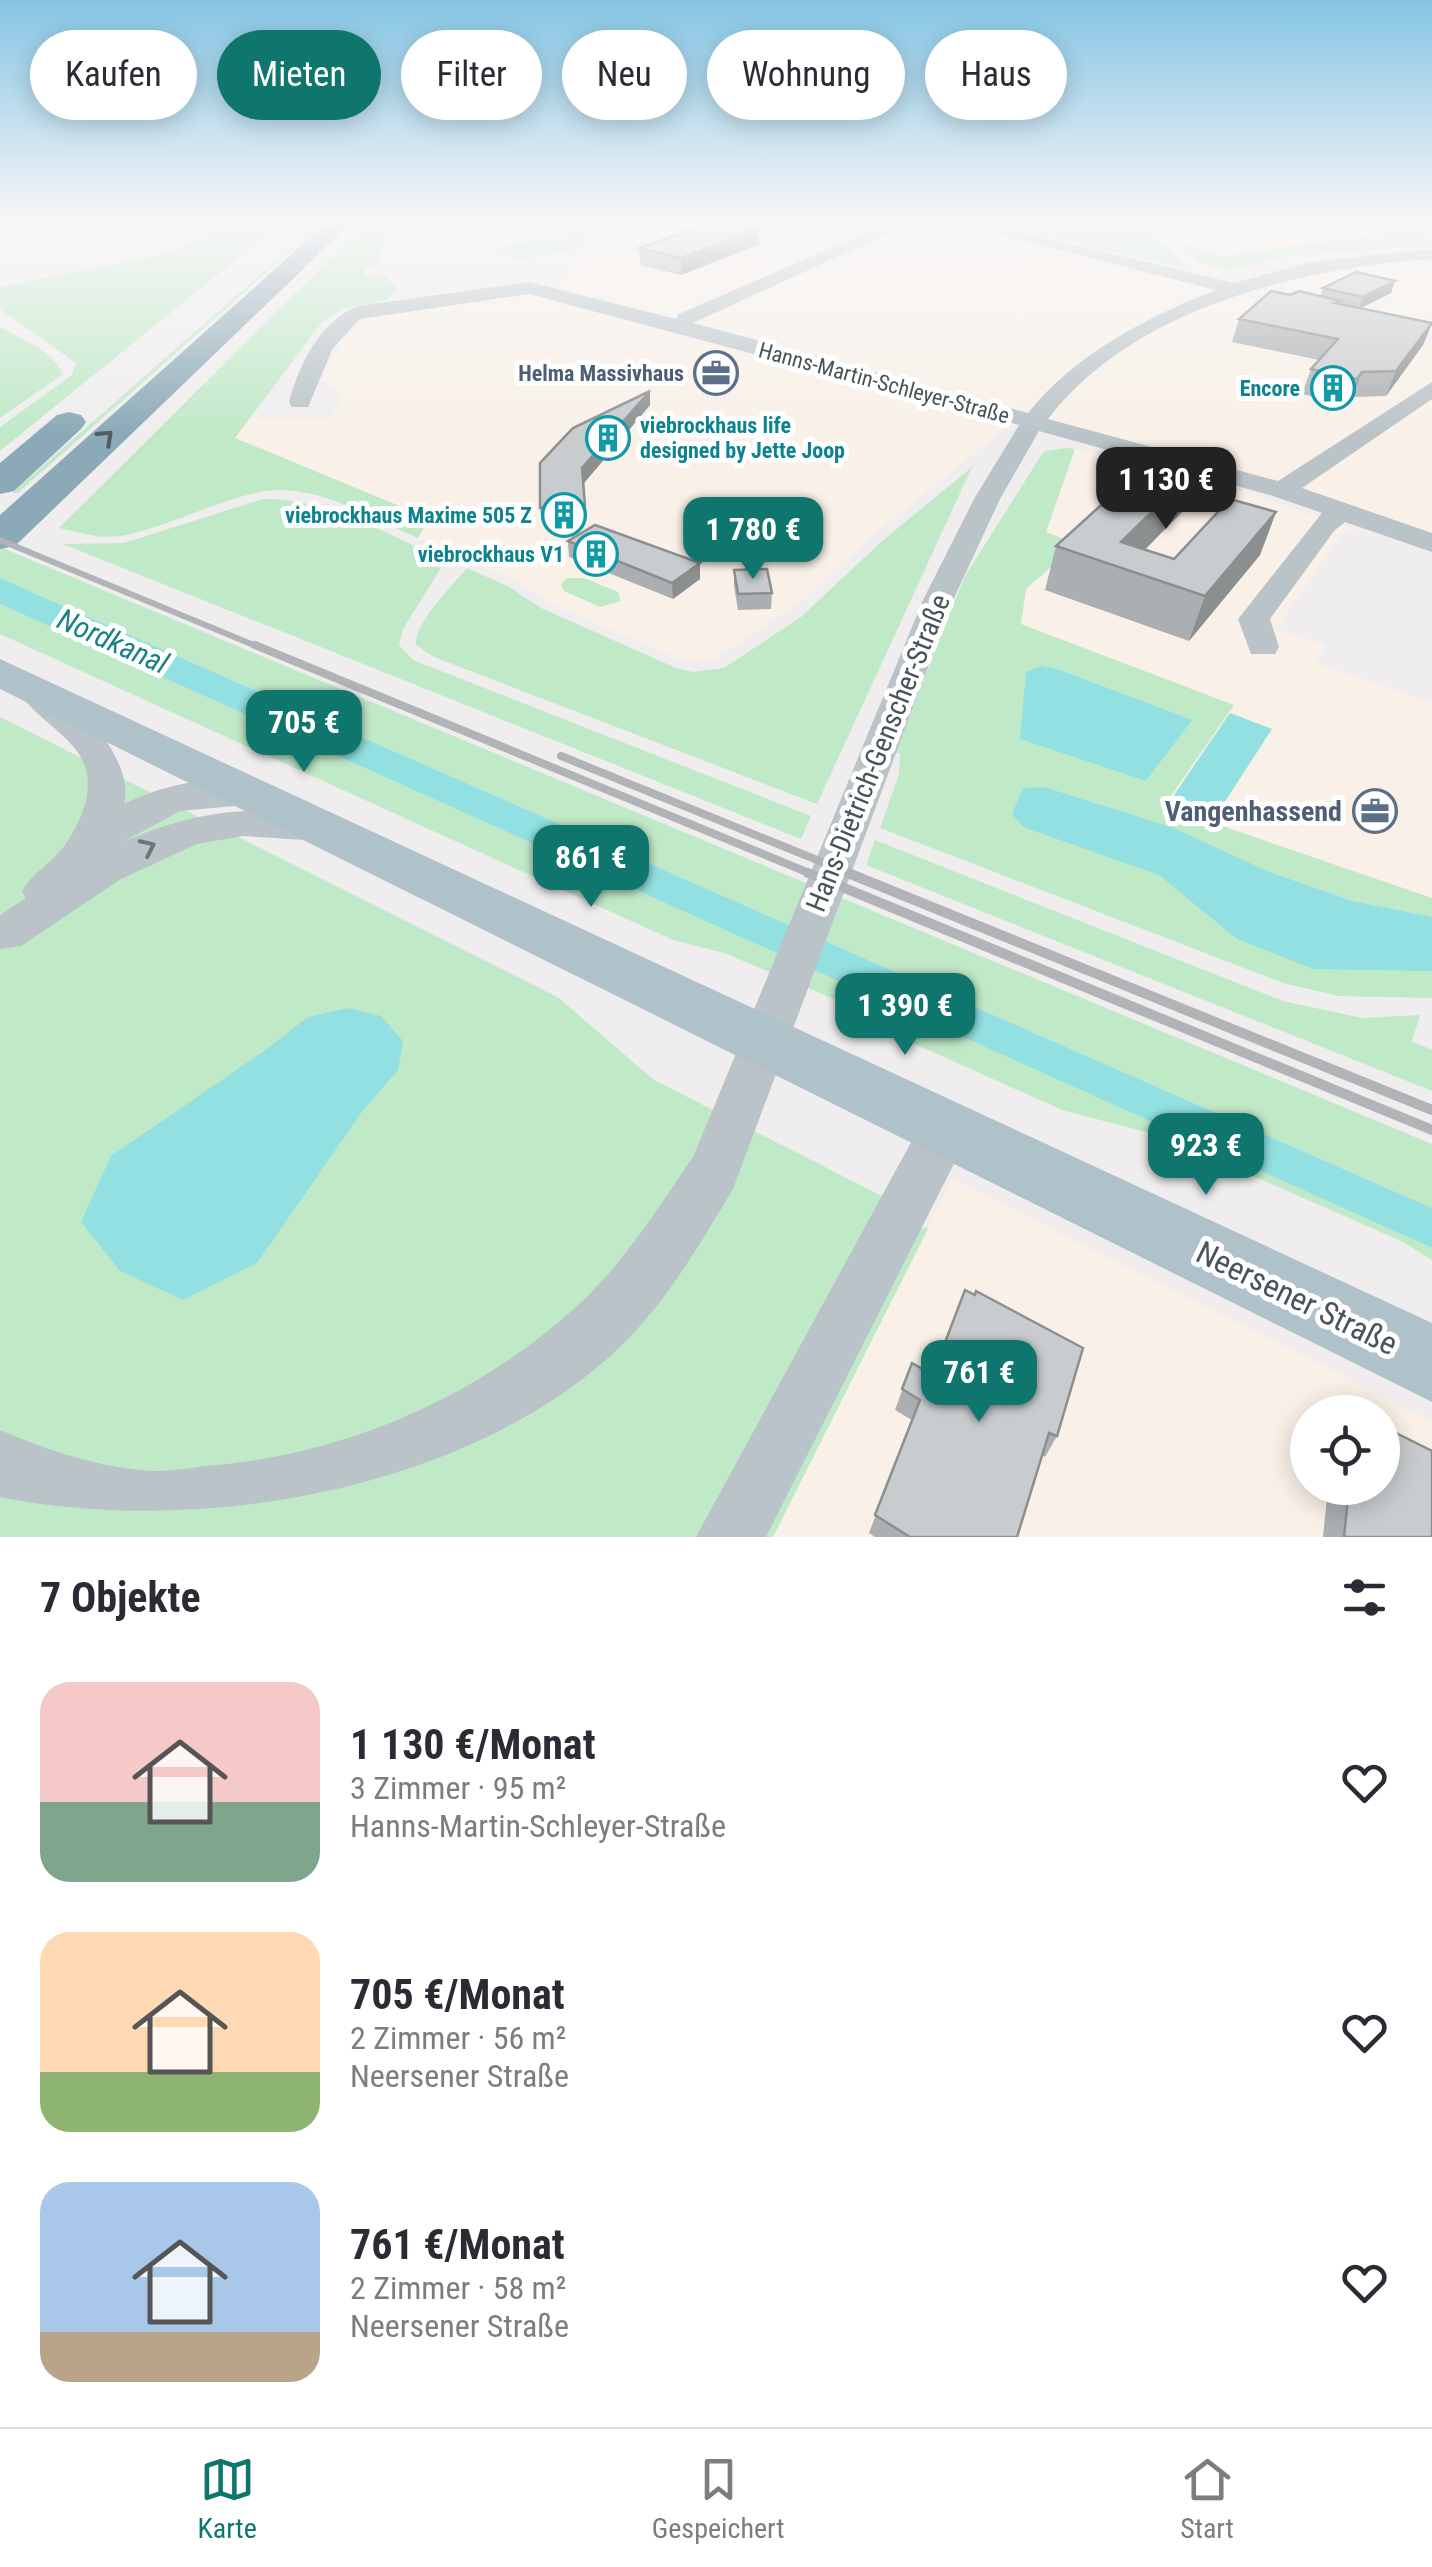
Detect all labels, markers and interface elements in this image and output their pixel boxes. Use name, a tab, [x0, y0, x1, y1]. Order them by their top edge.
chip: Kaufen	[30, 30, 197, 120]
chip: Mieten	[217, 30, 381, 120]
chip: Filter	[401, 30, 542, 120]
chip: Neu	[562, 30, 687, 120]
chip: Wohnung	[707, 30, 905, 120]
chip: Haus	[925, 30, 1067, 120]
street label: Hanns-Martin-Schleyer-Straße	[756, 337, 1012, 429]
office icon: Helma Massivhaus	[693, 350, 739, 396]
place label: Helma Massivhaus	[518, 361, 684, 386]
building icon: Encore	[1310, 365, 1356, 411]
place label: Encore	[1240, 376, 1300, 401]
place label: viebrockhaus life designed by Jette Joop	[640, 413, 845, 463]
building icon: viebrockhaus life designed by Jette Joop	[585, 415, 631, 461]
one-way arrow	[94, 431, 112, 449]
pin: 1 130 €	[1074, 447, 1258, 532]
text: 1 130 €	[1118, 460, 1214, 498]
building icon: viebrockhaus Maxime 505 Z	[541, 492, 587, 538]
pin: 1 780 €	[661, 497, 845, 582]
place label: viebrockhaus Maxime 505 Z	[285, 503, 532, 528]
text: 1 780 €	[705, 510, 801, 548]
building icon: viebrockhaus V1	[573, 531, 619, 577]
place label: viebrockhaus V1	[418, 542, 564, 567]
street label: Hans-Dietrich-Genscher-Straße	[799, 590, 957, 916]
water label: Nordkanal	[52, 601, 174, 681]
pin: 705 €	[234, 690, 374, 775]
text: 705 €	[268, 703, 340, 741]
office icon: Vangenhassend	[1352, 788, 1398, 834]
place label: Vangenhassend	[1165, 795, 1342, 828]
pin: 861 €	[521, 825, 661, 910]
text: 861 €	[555, 838, 627, 876]
one-way arrow	[138, 840, 156, 860]
pin: 1 390 €	[813, 973, 997, 1058]
text: 1 390 €	[857, 986, 953, 1024]
pin: 923 €	[1136, 1113, 1276, 1198]
text: 923 €	[1170, 1126, 1242, 1164]
street label: Neersener Straße	[1190, 1233, 1404, 1363]
pin: 761 €	[909, 1340, 1049, 1425]
text: 761 €	[943, 1353, 1015, 1391]
map controls	[1290, 1395, 1400, 1505]
button: locate	[1290, 1395, 1400, 1505]
icon: filters	[1337, 1570, 1392, 1625]
text: 7 Objekte	[40, 1573, 201, 1622]
text: 1 130 €/Monat	[350, 1720, 596, 1769]
icon: home	[120, 1722, 240, 1842]
icon: heart	[1337, 1755, 1392, 1810]
text: 3 Zimmer · 95 m²	[350, 1769, 566, 1807]
text: Hanns-Martin-Schleyer-Straße	[350, 1807, 726, 1845]
text: 705 €/Monat	[350, 1970, 565, 2019]
icon: home	[120, 1972, 240, 2092]
icon: heart	[1337, 2005, 1392, 2060]
text: 2 Zimmer · 56 m²	[350, 2019, 566, 2057]
text: Neersener Straße	[350, 2057, 569, 2095]
text: 761 €/Monat	[350, 2220, 565, 2269]
icon: home	[120, 2222, 240, 2342]
icon: heart	[1337, 2255, 1392, 2310]
text: 2 Zimmer · 58 m²	[350, 2269, 566, 2307]
text: Neersener Straße	[350, 2307, 569, 2345]
tab: Karte	[197, 2452, 257, 2545]
tab: Gespeichert	[652, 2452, 785, 2545]
tab: Start	[1180, 2452, 1235, 2545]

